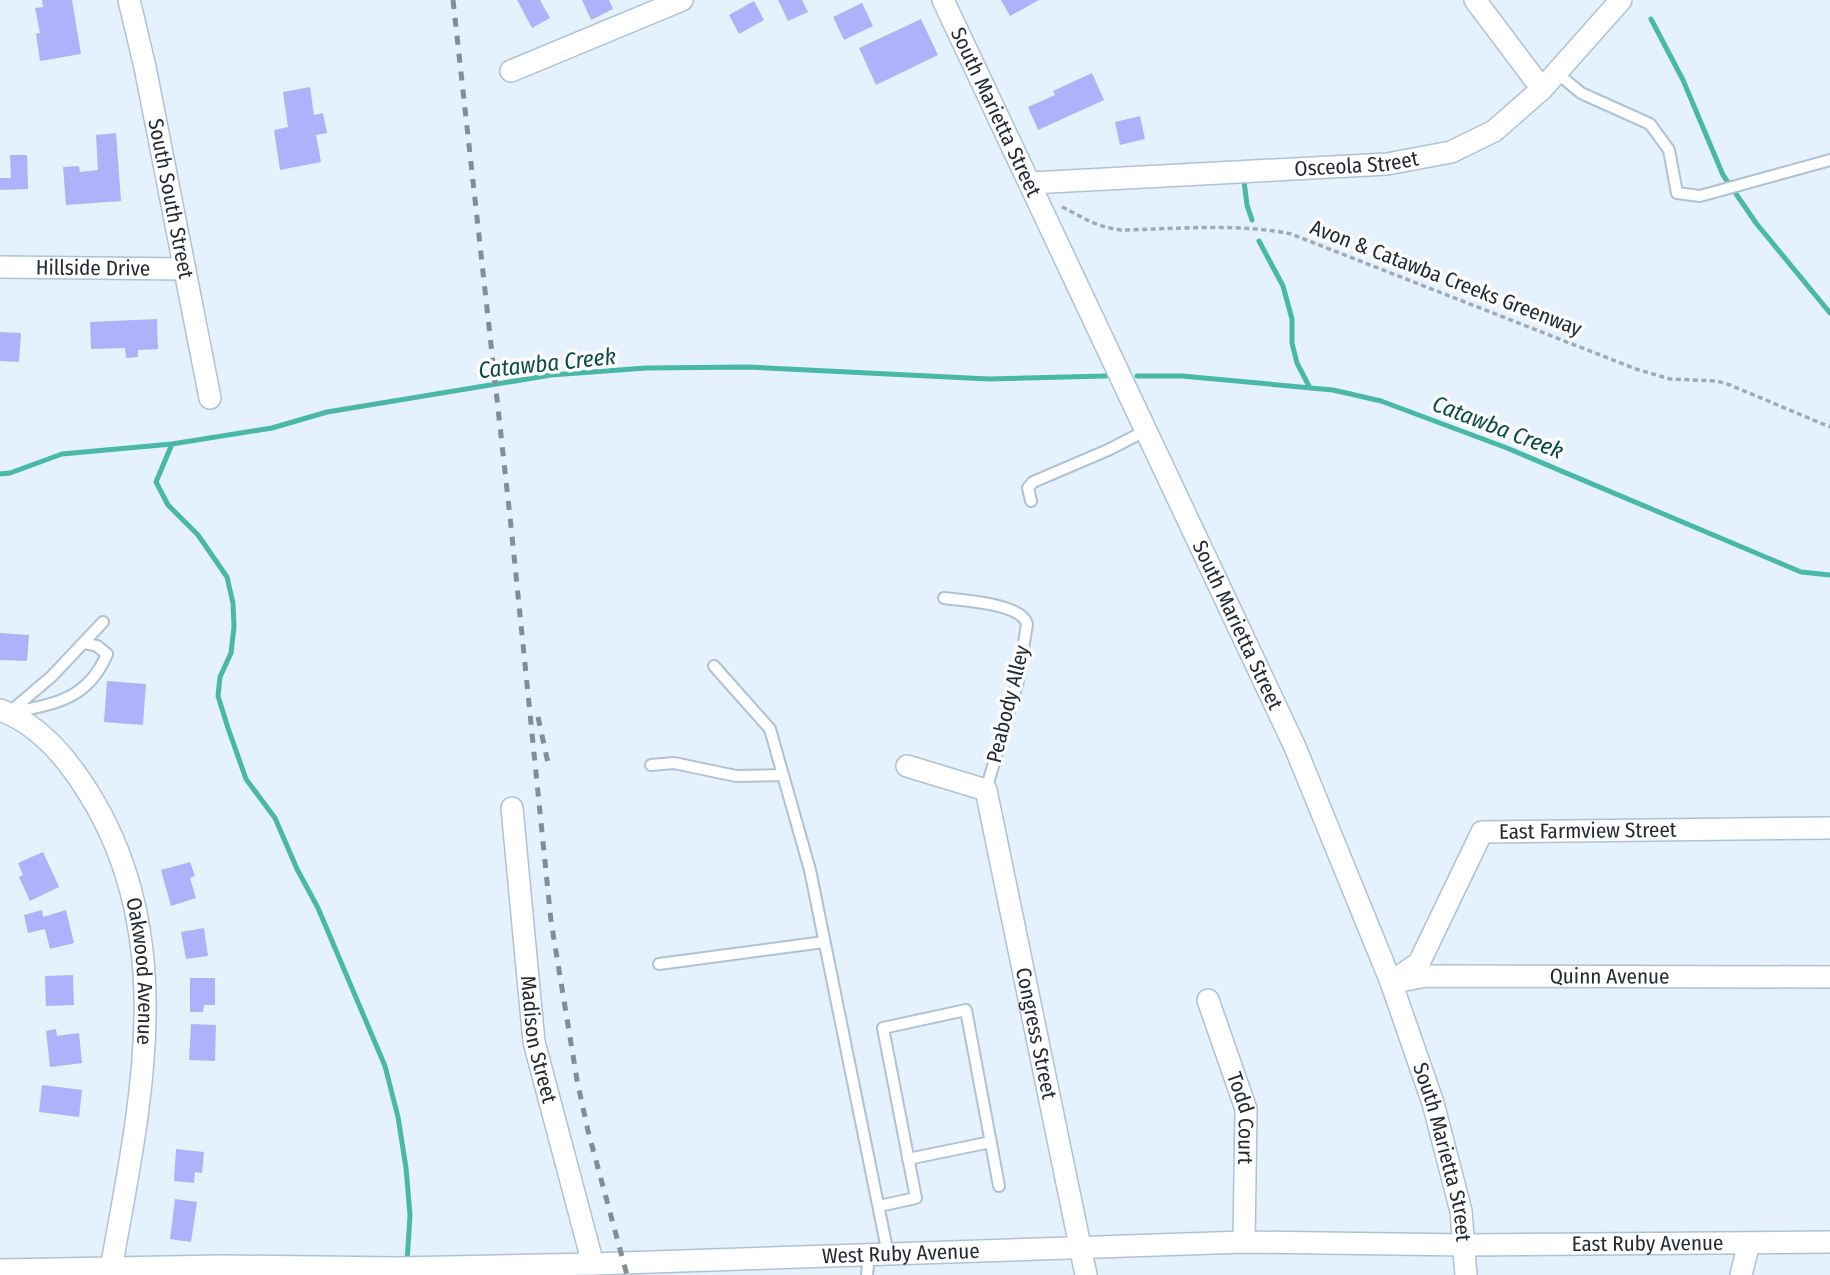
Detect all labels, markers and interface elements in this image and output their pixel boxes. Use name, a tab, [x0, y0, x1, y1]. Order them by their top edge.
street label: South Marietta Street	[945, 23, 1047, 201]
street label: South South Street	[142, 116, 199, 281]
street label: Osceola Street	[1294, 145, 1421, 182]
street label: Avon & Catawba Creeks Greenway	[1307, 214, 1586, 342]
street label: Hillside Drive	[36, 254, 150, 282]
water label: Catawba Creek	[477, 342, 617, 384]
water label: Catawba Creek	[1429, 389, 1567, 465]
street label: South Marietta Street	[1187, 536, 1289, 714]
street label: Peabody Alley	[981, 642, 1035, 766]
street label: East Farmview Street	[1499, 817, 1677, 845]
street label: Oakwood Avenue	[120, 895, 158, 1046]
street label: Quinn Avenue	[1550, 963, 1669, 990]
street label: Congress Street	[1010, 965, 1062, 1102]
street label: Madison Street	[515, 974, 563, 1106]
street label: South Marietta Street	[1407, 1059, 1476, 1243]
street label: Todd Court	[1221, 1069, 1260, 1165]
street label: East Ruby Avenue	[1572, 1230, 1723, 1257]
street label: West Ruby Avenue	[822, 1238, 980, 1269]

